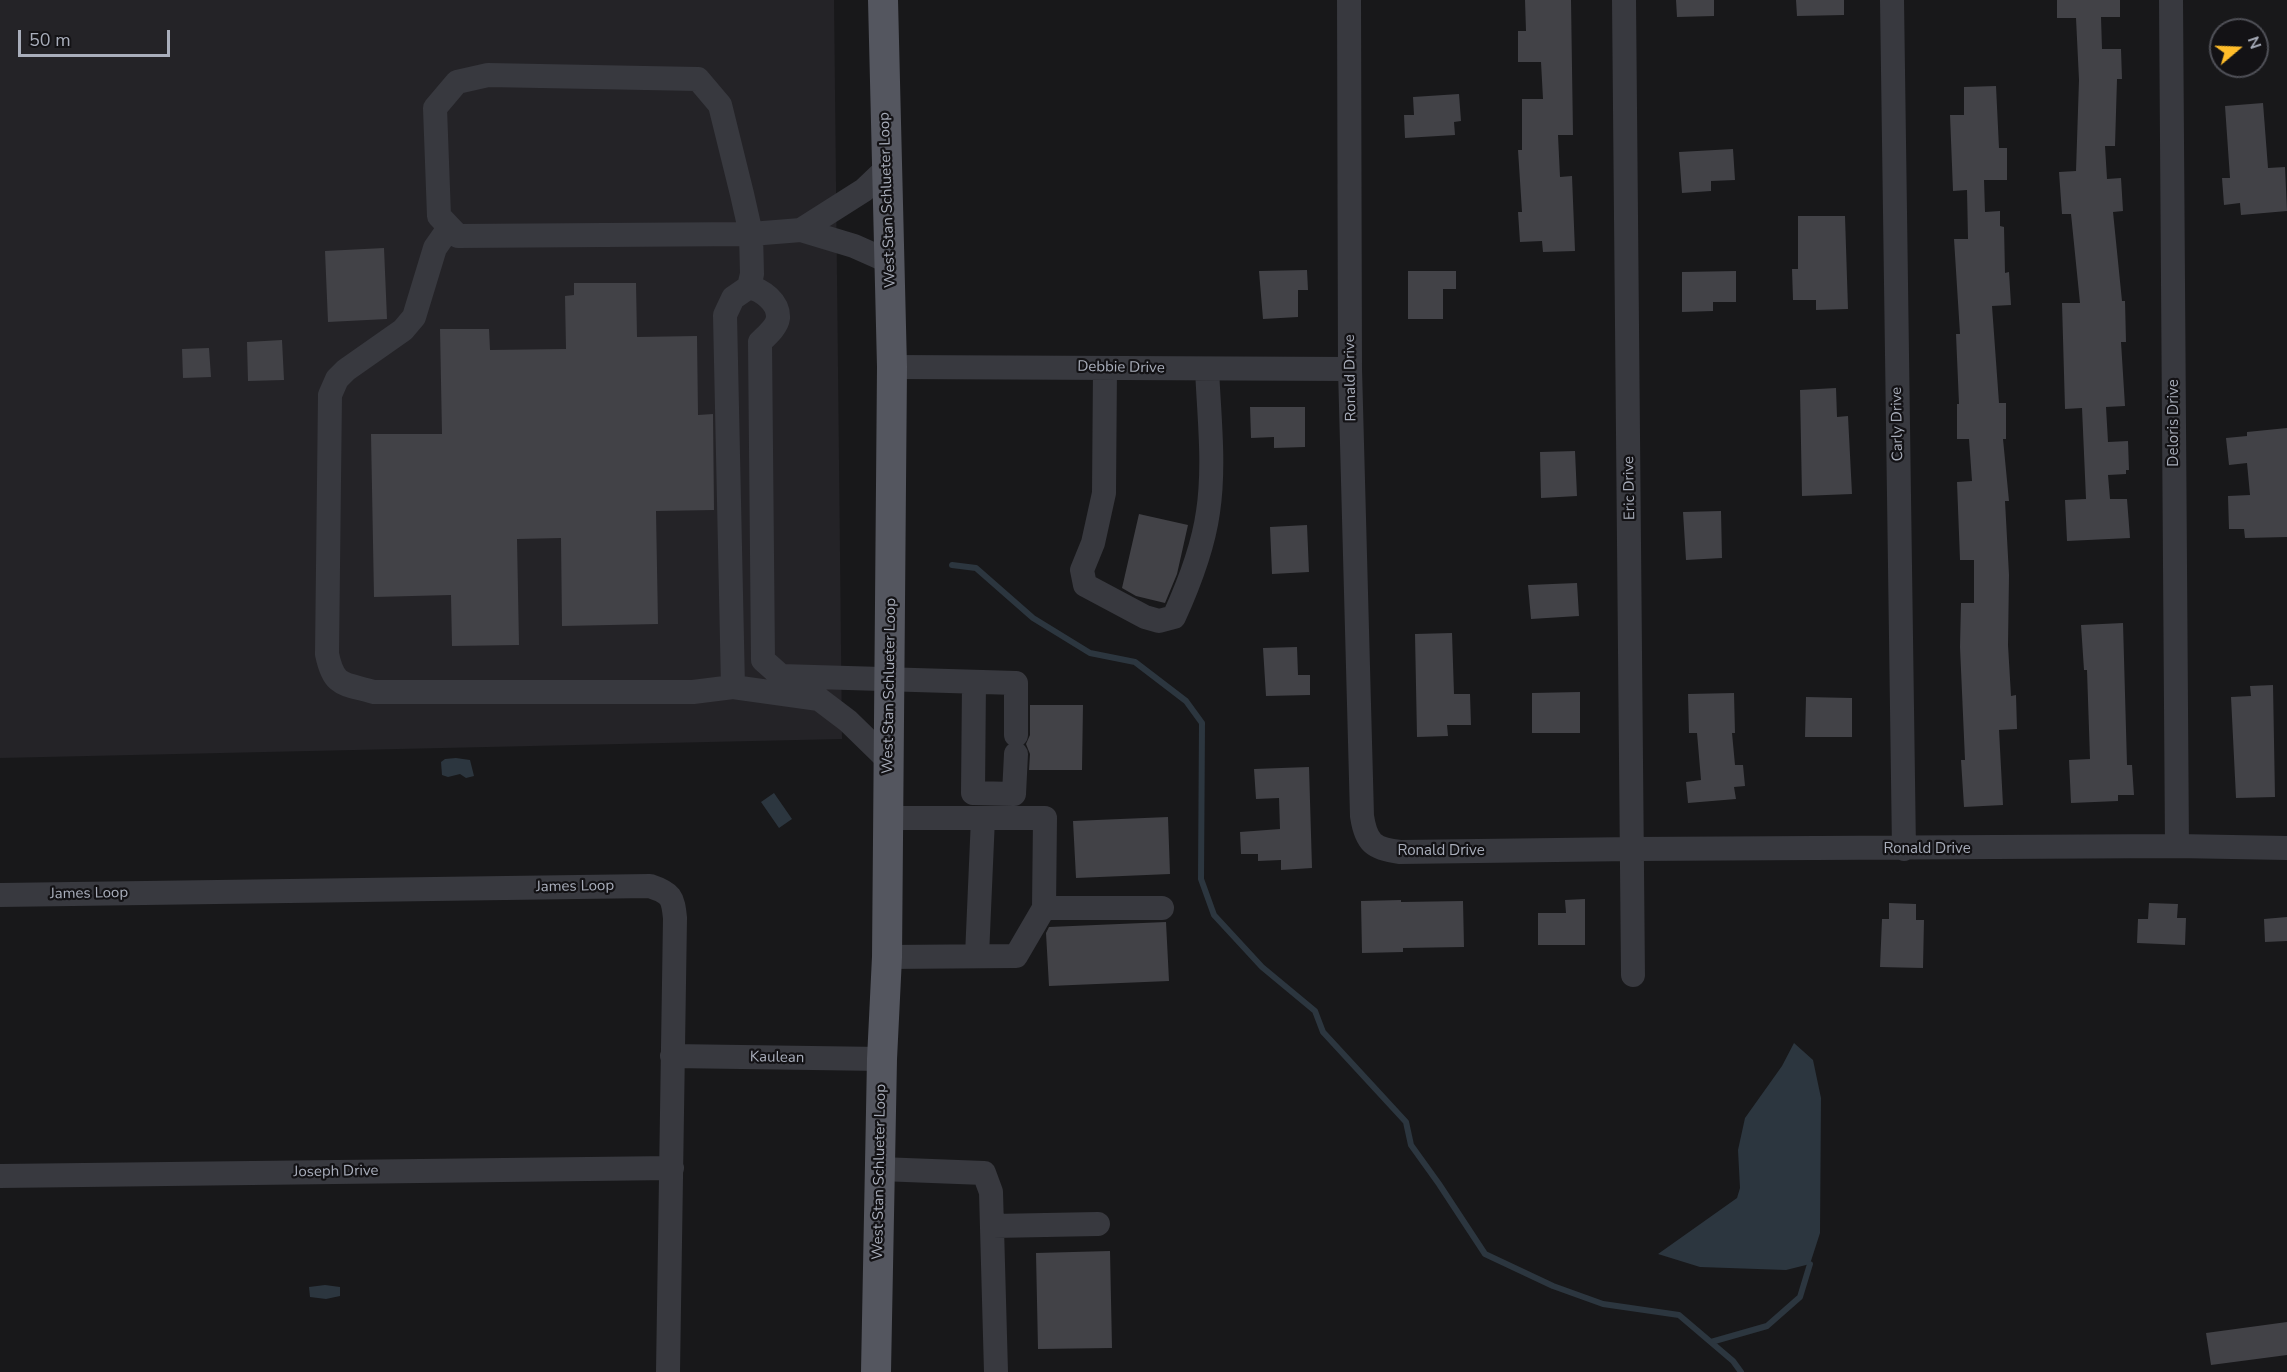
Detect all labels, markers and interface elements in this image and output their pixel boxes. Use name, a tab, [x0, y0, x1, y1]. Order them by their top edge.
scale bar	[21, 18, 172, 56]
north arrow	[2209, 18, 2269, 78]
text: 50 m	[29, 28, 71, 52]
text: N	[2242, 34, 2266, 52]
street label: West Stan Schlueter Loop	[876, 112, 900, 288]
street label: Ronald Drive	[1341, 334, 1361, 422]
street label: Debbie Drive	[1077, 358, 1165, 378]
street label: Deloris Drive	[2165, 379, 2183, 467]
street label: Carly Drive	[1888, 387, 1908, 461]
street label: Eric Drive	[1620, 456, 1640, 520]
street label: West Stan Schlueter Loop	[879, 598, 901, 774]
street label: Ronald Drive	[1883, 840, 1971, 858]
street label: Ronald Drive	[1397, 842, 1485, 860]
street label: James Loop	[536, 877, 614, 897]
street label: James Loop	[50, 884, 128, 904]
street label: Kaulean	[750, 1049, 804, 1067]
street label: West Stan Schlueter Loop	[869, 1084, 891, 1260]
street label: Joseph Drive	[293, 1162, 379, 1182]

